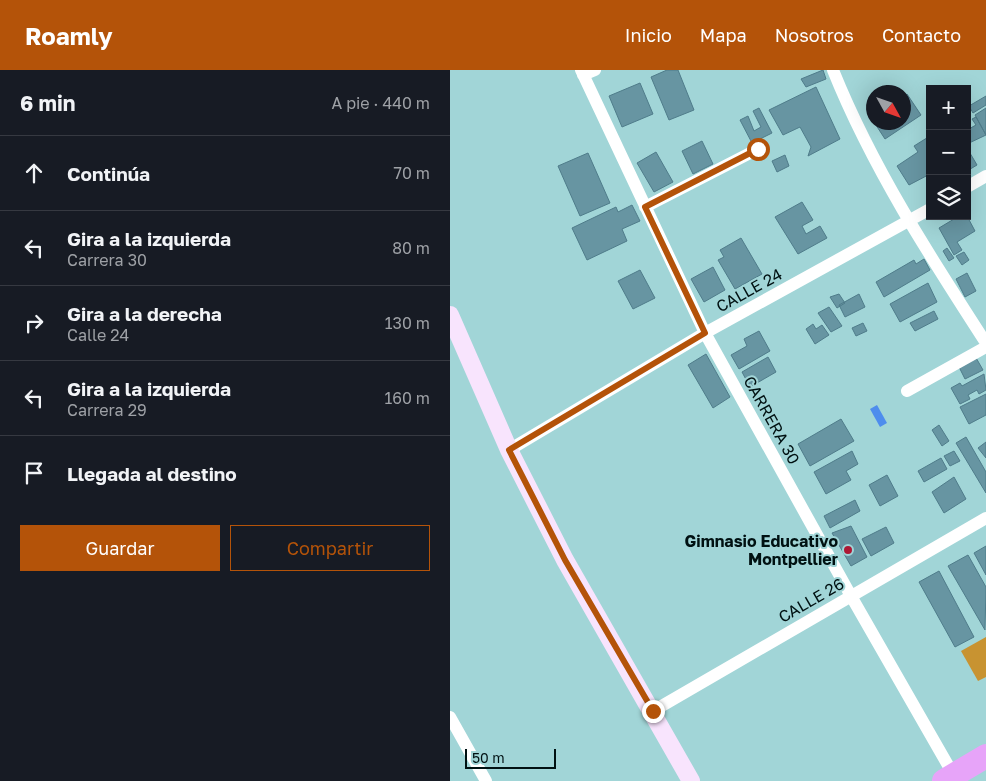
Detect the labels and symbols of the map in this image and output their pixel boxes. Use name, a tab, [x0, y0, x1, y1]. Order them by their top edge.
north arrow	[866, 85, 911, 130]
route start	[747, 138, 770, 161]
street label: CALLE 24	[713, 264, 785, 316]
street label: CARRERA 30	[740, 372, 804, 468]
place label: Gimnasio Educativo Montpellier	[685, 531, 838, 569]
marker: Gimnasio Educativo Montpellier	[842, 544, 854, 556]
street label: CALLE 26	[775, 573, 847, 627]
route end	[642, 700, 665, 723]
scale bar	[465, 746, 556, 769]

